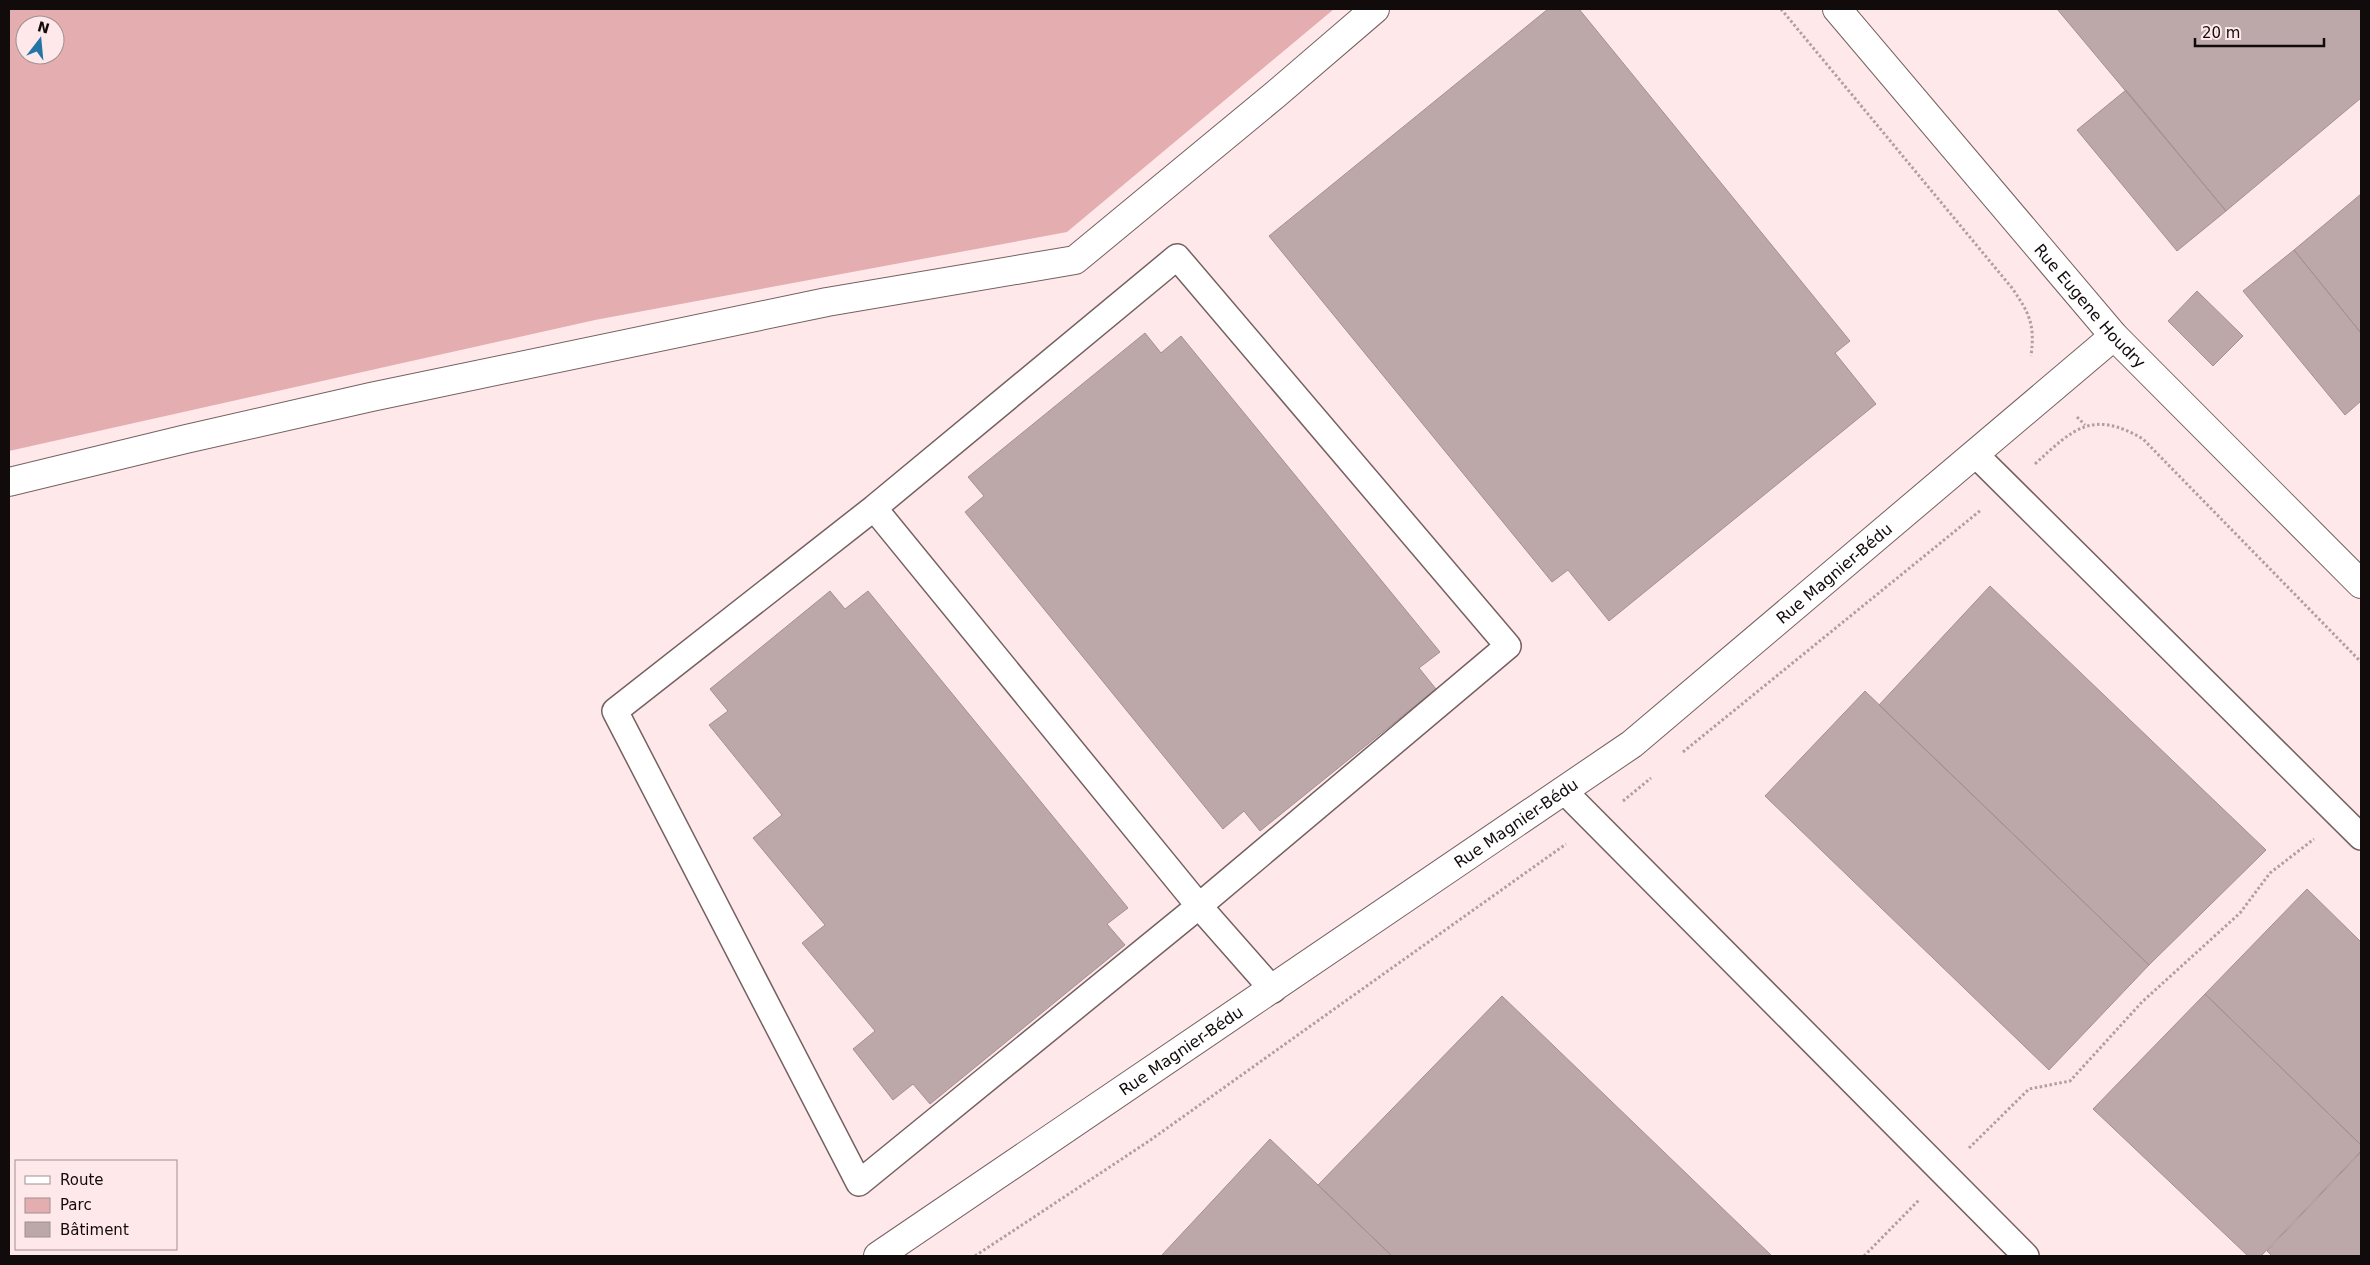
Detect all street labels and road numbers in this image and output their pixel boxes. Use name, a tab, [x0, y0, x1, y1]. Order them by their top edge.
street label: Rue Eugene Houdry	[2030, 240, 2150, 372]
street label: Rue Magnier-Bédu	[1772, 519, 1896, 627]
street label: Rue Magnier-Bédu	[1450, 774, 1581, 872]
street label: Rue Magnier-Bédu	[1115, 1002, 1246, 1099]

